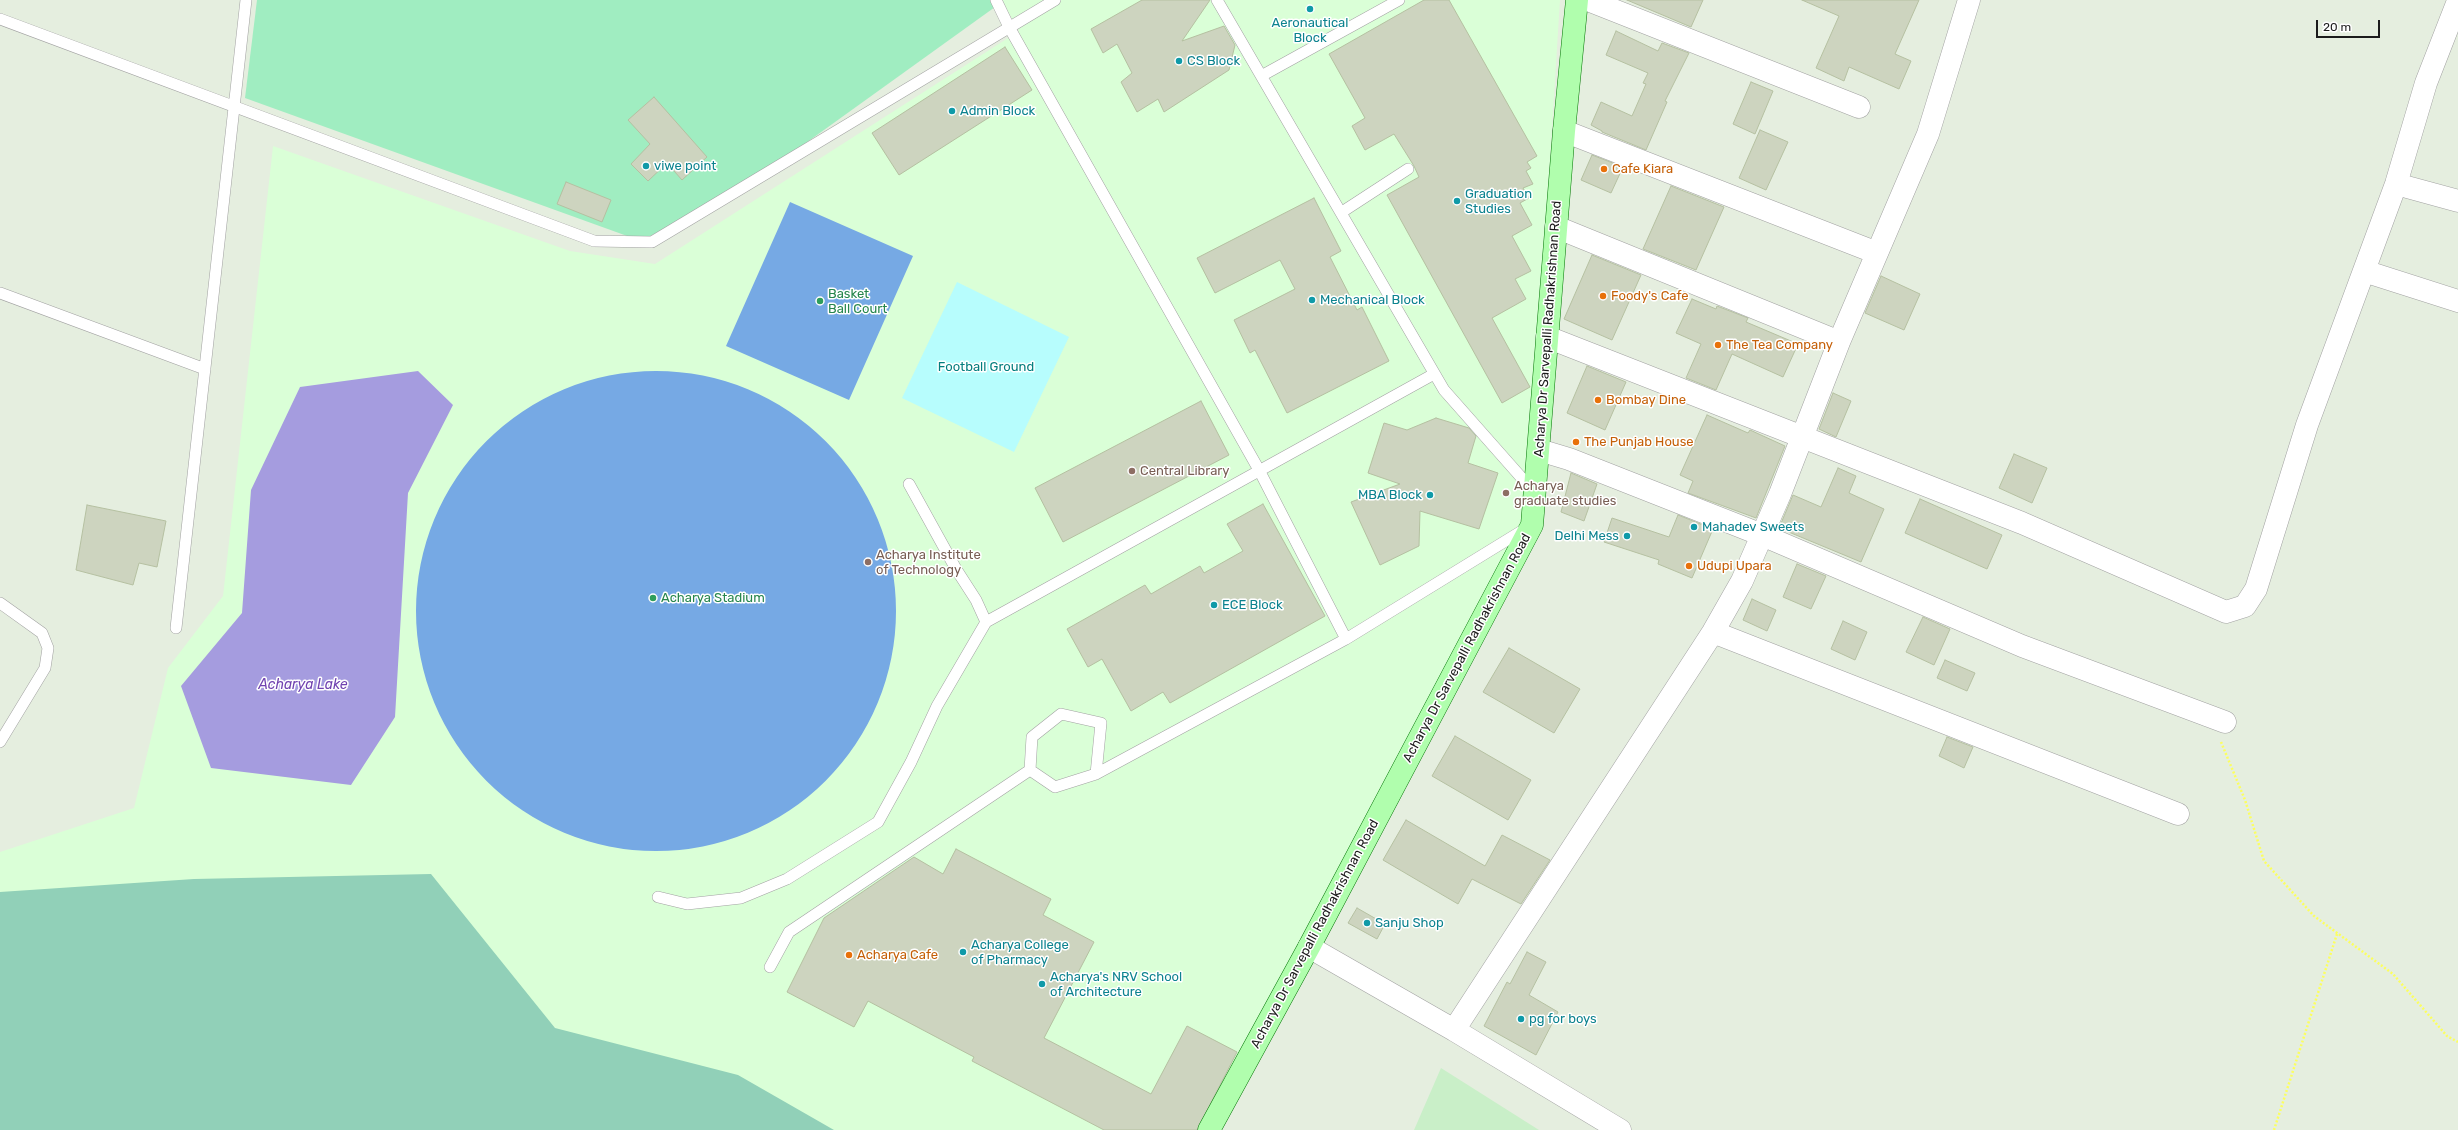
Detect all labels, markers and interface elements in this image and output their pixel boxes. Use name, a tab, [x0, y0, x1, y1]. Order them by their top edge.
marker: Aeronautical Block	[1305, 4, 1315, 14]
scale bar	[2318, 12, 2382, 38]
place label: Aeronautical Block	[1272, 15, 1348, 46]
text: 20 m	[2323, 20, 2351, 34]
place label: CS Block	[1187, 53, 1240, 69]
marker: CS Block	[1174, 56, 1184, 66]
place label: Admin Block	[960, 103, 1035, 119]
marker: Admin Block	[947, 106, 957, 116]
place label: viwe point	[654, 158, 716, 174]
marker: viwe point	[641, 161, 651, 171]
place label: Cafe Kiara	[1612, 161, 1673, 177]
marker: Cafe Kiara	[1599, 164, 1609, 174]
place label: Graduation Studies	[1465, 186, 1532, 217]
marker: Graduation Studies	[1452, 196, 1462, 206]
street label: Acharya Dr Sarvepalli Radhakrishnan Road	[1531, 200, 1565, 458]
place label: Basket Ball Court	[828, 286, 887, 317]
place label: Foody's Cafe	[1611, 288, 1689, 304]
marker: Foody's Cafe	[1598, 291, 1608, 301]
place label: Mechanical Block	[1320, 292, 1425, 308]
marker: Mechanical Block	[1307, 295, 1317, 305]
marker: Basket Ball Court	[815, 296, 825, 306]
place label: The Tea Company	[1726, 337, 1833, 353]
marker: The Tea Company	[1713, 340, 1723, 350]
park label: Football Ground	[938, 359, 1034, 375]
place label: Bombay Dine	[1606, 392, 1686, 408]
marker: Bombay Dine	[1593, 395, 1603, 405]
place label: The Punjab House	[1584, 434, 1694, 450]
marker: The Punjab House	[1571, 437, 1581, 447]
place label: Central Library	[1140, 463, 1229, 479]
marker: Central Library	[1127, 466, 1137, 476]
place label: Acharya graduate studies	[1514, 478, 1616, 509]
place label: MBA Block	[1358, 487, 1422, 503]
marker: Acharya graduate studies	[1501, 488, 1511, 498]
marker: MBA Block	[1425, 490, 1435, 500]
place label: Mahadev Sweets	[1702, 519, 1804, 535]
marker: Mahadev Sweets	[1689, 522, 1699, 532]
place label: Delhi Mess	[1554, 528, 1619, 544]
street label: Acharya Dr Sarvepalli Radhakrishnan Road	[1400, 531, 1534, 765]
marker: Delhi Mess	[1622, 531, 1632, 541]
place label: Acharya Institute of Technology	[876, 547, 981, 578]
marker: Acharya Institute of Technology	[863, 557, 873, 567]
place label: Udupi Upara	[1697, 558, 1772, 574]
marker: Udupi Upara	[1684, 561, 1694, 571]
place label: Acharya Stadium	[661, 590, 765, 606]
marker: Acharya Stadium	[648, 593, 658, 603]
place label: ECE Block	[1222, 597, 1283, 613]
marker: ECE Block	[1209, 600, 1219, 610]
water label: Acharya Lake	[258, 677, 348, 693]
street label: Acharya Dr Sarvepalli Radhakrishnan Road	[1248, 817, 1382, 1051]
place label: Sanju Shop	[1375, 915, 1444, 931]
marker: Sanju Shop	[1362, 918, 1372, 928]
place label: Acharya College of Pharmacy	[971, 937, 1069, 968]
place label: Acharya Cafe	[857, 947, 938, 963]
marker: Acharya College of Pharmacy	[958, 947, 968, 957]
marker: Acharya Cafe	[844, 950, 854, 960]
place label: Acharya's NRV School of Architecture	[1050, 969, 1182, 1000]
marker: Acharya's NRV School of Architecture	[1037, 979, 1047, 989]
place label: pg for boys	[1529, 1011, 1597, 1027]
marker: pg for boys	[1516, 1014, 1526, 1024]

